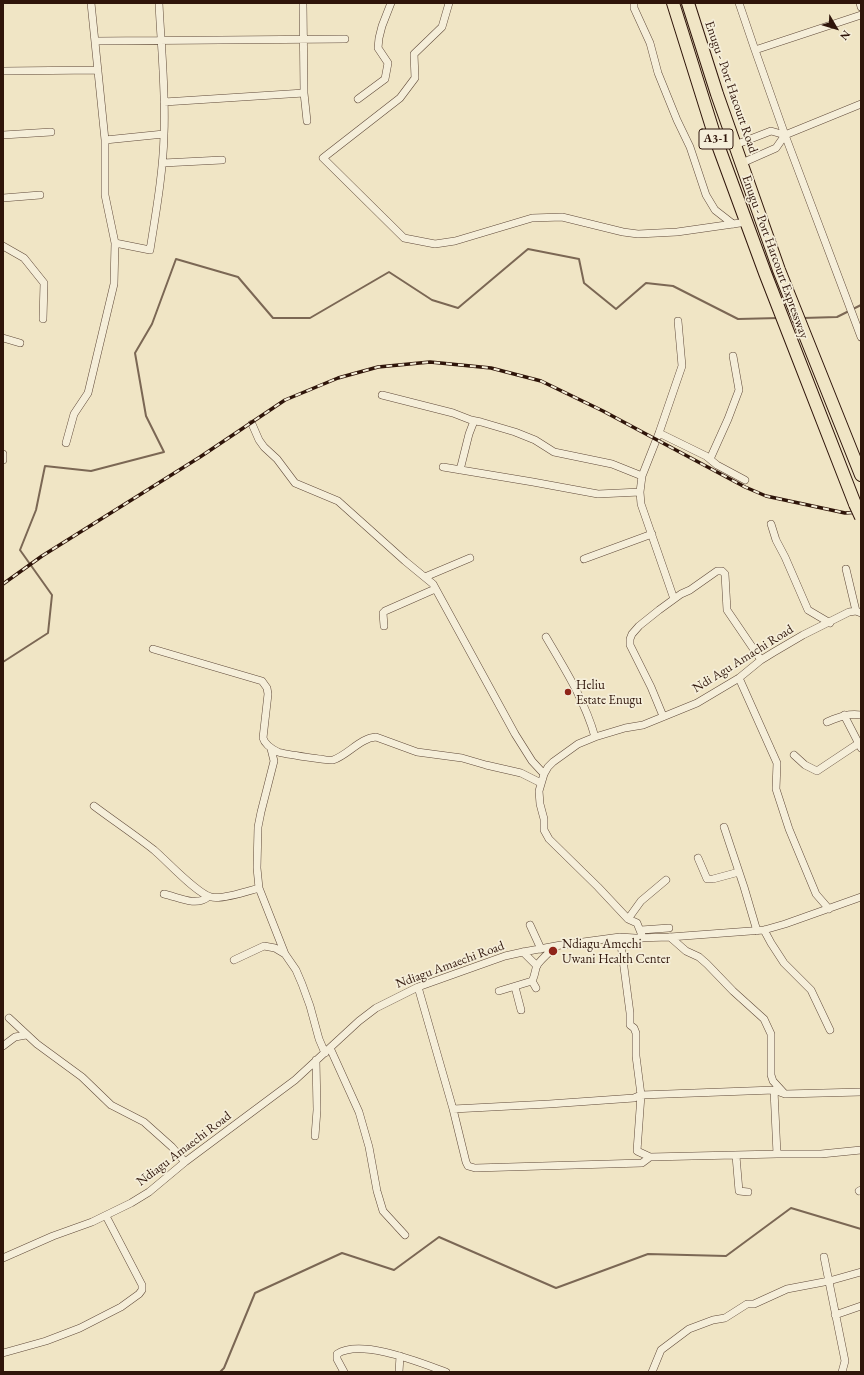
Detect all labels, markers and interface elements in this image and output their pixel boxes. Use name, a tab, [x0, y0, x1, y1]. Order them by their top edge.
north arrow	[816, 8, 856, 48]
street label: Enugu - Port Hacourt Road	[701, 19, 761, 155]
text: N	[837, 28, 854, 43]
road number: A3-1	[699, 129, 733, 149]
street label: Enugu - Port Harcourt Expressway	[738, 173, 812, 341]
street label: Ndi Agu Amachi Road	[690, 622, 796, 696]
place label: Heliu Estate Enugu	[576, 677, 642, 708]
marker: Heliu Estate Enugu	[563, 687, 573, 697]
place label: Ndiagu Amechi Uwani Health Center	[562, 936, 670, 967]
street label: Ndiagu Amaechi Road	[394, 938, 506, 992]
marker: Ndiagu Amechi Uwani Health Center	[547, 945, 559, 957]
street label: Ndiagu Amaechi Road	[134, 1108, 234, 1190]

